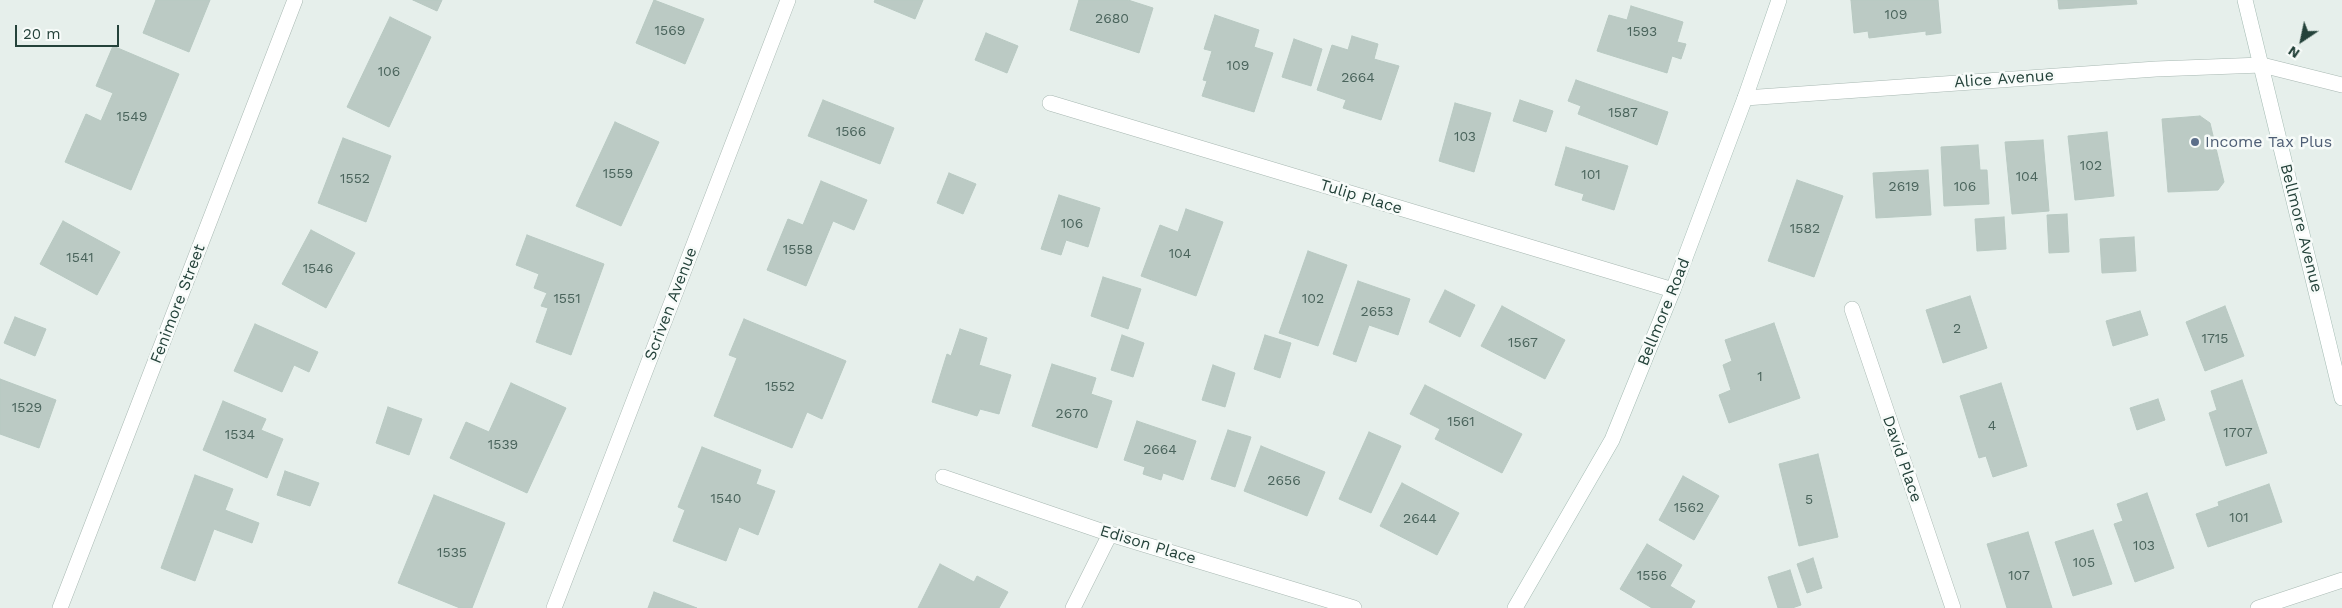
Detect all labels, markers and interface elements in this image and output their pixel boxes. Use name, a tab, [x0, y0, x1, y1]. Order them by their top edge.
house number: 109	[1885, 7, 1907, 23]
house number: 2680	[1095, 11, 1129, 27]
scale bar	[18, 15, 121, 47]
north arrow	[2277, 15, 2327, 65]
house number: 1569	[655, 23, 685, 39]
house number: 1593	[1627, 24, 1657, 40]
text: 20 m	[23, 25, 61, 43]
text: N	[2285, 43, 2302, 62]
house number: 109	[1227, 58, 1249, 74]
house number: 106	[378, 64, 400, 80]
street label: Alice Avenue	[1953, 66, 2055, 92]
house number: 2664	[1341, 70, 1375, 86]
house number: 1587	[1608, 105, 1638, 121]
house number: 1549	[117, 109, 147, 125]
house number: 1566	[836, 124, 866, 140]
house number: 103	[1454, 129, 1476, 145]
place label: Income Tax Plus	[2205, 132, 2332, 152]
marker: Income Tax Plus	[2189, 136, 2201, 148]
house number: 102	[2080, 158, 2102, 174]
street label: Bellmore Avenue	[2276, 162, 2326, 294]
house number: 1559	[603, 166, 633, 182]
house number: 101	[1581, 167, 1601, 183]
house number: 104	[2016, 169, 2038, 185]
house number: 1552	[340, 171, 370, 187]
street label: Tulip Place	[1318, 175, 1404, 219]
house number: 2619	[1889, 179, 1919, 195]
house number: 106	[1954, 179, 1976, 195]
house number: 106	[1061, 216, 1083, 232]
house number: 1582	[1790, 221, 1820, 237]
street label: Fenimore Street	[146, 242, 210, 366]
house number: 1558	[783, 242, 813, 258]
street label: Scriven Avenue	[641, 245, 701, 363]
house number: 104	[1169, 246, 1191, 262]
house number: 1541	[66, 250, 94, 266]
street label: Bellmore Road	[1634, 255, 1694, 369]
house number: 1546	[303, 261, 333, 277]
house number: 1551	[553, 291, 581, 307]
house number: 102	[1302, 291, 1324, 307]
house number: 2653	[1361, 304, 1393, 320]
house number: 2	[1953, 321, 1961, 337]
house number: 1715	[2202, 331, 2228, 347]
house number: 1567	[1508, 335, 1538, 351]
house number: 1	[1757, 369, 1763, 385]
house number: 1552	[765, 379, 795, 395]
house number: 1529	[12, 400, 42, 416]
house number: 2670	[1056, 406, 1088, 422]
street label: David Place	[1878, 413, 1926, 505]
house number: 1561	[1447, 414, 1475, 430]
house number: 4	[1988, 418, 1996, 434]
house number: 1707	[2223, 425, 2253, 441]
house number: 1534	[225, 427, 255, 443]
house number: 1539	[488, 437, 518, 453]
house number: 2664	[1143, 442, 1177, 458]
house number: 2656	[1267, 473, 1301, 489]
house number: 1540	[711, 491, 741, 507]
house number: 5	[1805, 492, 1813, 508]
house number: 1562	[1674, 500, 1704, 516]
house number: 101	[2229, 510, 2249, 526]
house number: 2644	[1403, 511, 1437, 527]
street label: Edison Place	[1098, 521, 1198, 569]
house number: 103	[2133, 538, 2155, 554]
house number: 1535	[437, 545, 467, 561]
house number: 105	[2073, 555, 2095, 571]
house number: 1556	[1637, 568, 1667, 584]
house number: 107	[2008, 568, 2030, 584]

